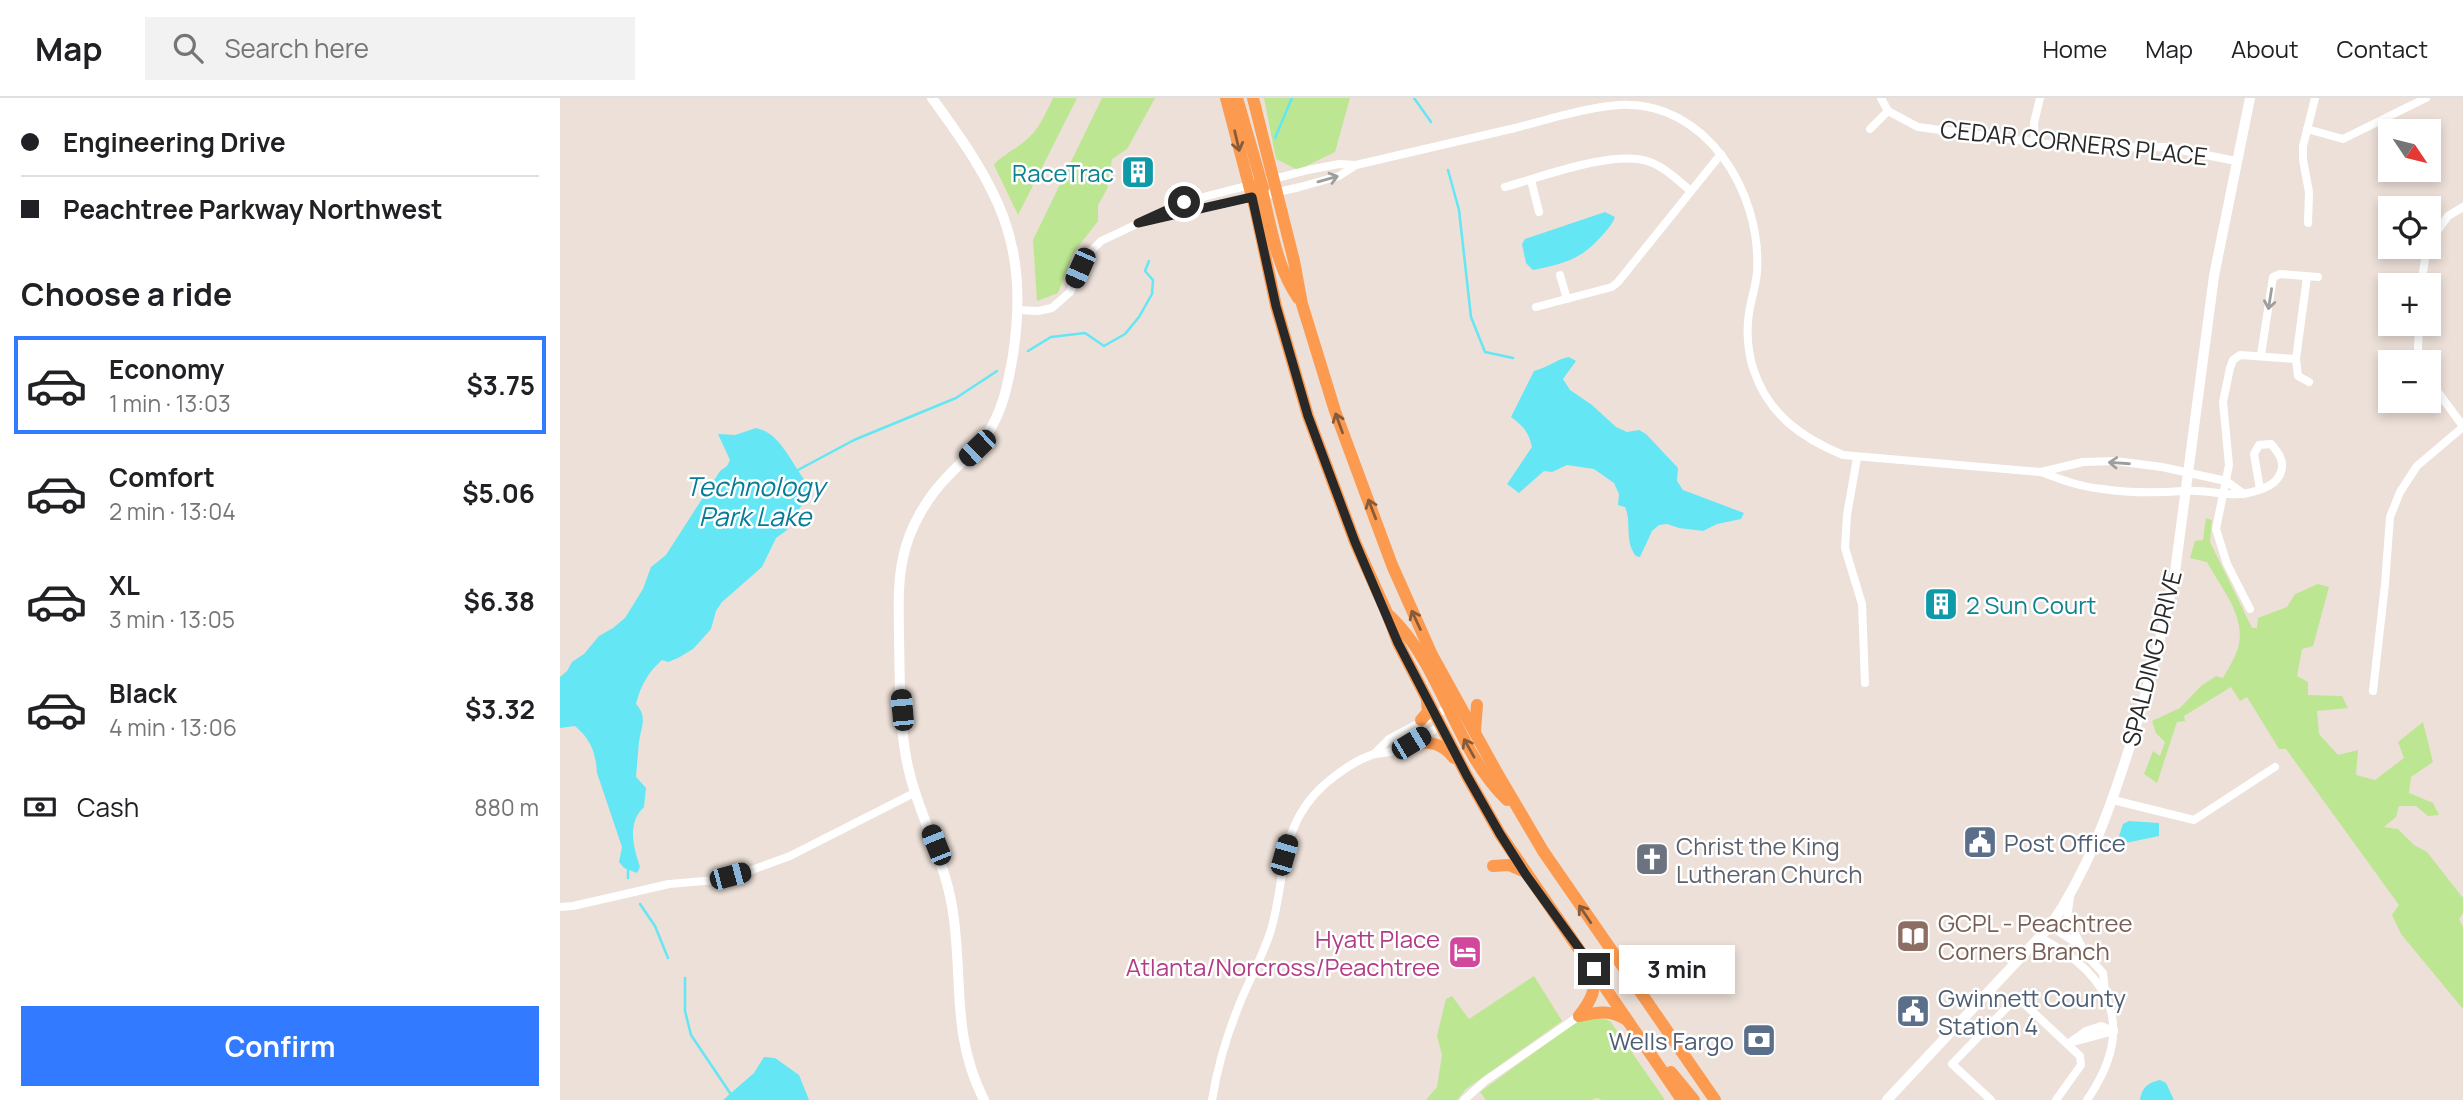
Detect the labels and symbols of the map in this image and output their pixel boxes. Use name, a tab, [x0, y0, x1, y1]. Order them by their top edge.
street label: CEDAR CORNERS PLACE	[1939, 112, 2209, 172]
north arrow	[2378, 119, 2441, 182]
one-way arrow	[1231, 129, 1244, 152]
building icon: RaceTrac	[1119, 153, 1157, 191]
place label: RaceTrac	[1012, 156, 1114, 189]
one-way arrow	[1317, 172, 1339, 185]
route start	[1168, 186, 1200, 218]
car	[1062, 245, 1099, 291]
one-way arrow	[2263, 287, 2276, 310]
one-way arrow	[1332, 412, 1344, 434]
car	[955, 426, 1000, 470]
one-way arrow	[2109, 456, 2131, 469]
water label: Technology Park Lake	[685, 468, 828, 534]
one-way arrow	[1364, 498, 1377, 520]
street label: SPALDING DRIVE	[2113, 566, 2189, 750]
building icon: 2 Sun Court	[1922, 585, 1960, 623]
place label: 2 Sun Court	[1966, 588, 2096, 621]
one-way arrow	[1409, 609, 1422, 631]
car	[890, 688, 915, 732]
car	[1388, 723, 1435, 763]
one-way arrow	[1462, 738, 1476, 758]
car	[919, 822, 954, 868]
public building icon: Post Office	[1961, 823, 1999, 861]
place label: Post Office	[2004, 826, 2126, 859]
place label: Christ the King Lutheran Church	[1676, 829, 1863, 890]
car	[1269, 832, 1300, 878]
church icon: Christ the King Lutheran Church	[1633, 840, 1671, 878]
car	[707, 860, 754, 892]
one-way arrow	[1578, 904, 1592, 924]
place label: GCPL - Peachtree Corners Branch	[1938, 906, 2132, 967]
library icon: GCPL - Peachtree Corners Branch	[1894, 917, 1932, 955]
place label: Hyatt Place Atlanta/Norcross/Peachtree	[1126, 922, 1440, 983]
hotel icon: Hyatt Place Atlanta/Norcross/Peachtree	[1446, 933, 1484, 971]
callout: 3 min	[1618, 944, 1734, 994]
route end	[1578, 953, 1610, 985]
place label: Gwinnett County Station 4	[1938, 981, 2126, 1042]
public building icon: Gwinnett County Station 4	[1894, 992, 1932, 1030]
bank icon: Wells Fargo	[1740, 1021, 1778, 1059]
place label: Wells Fargo	[1609, 1024, 1734, 1057]

